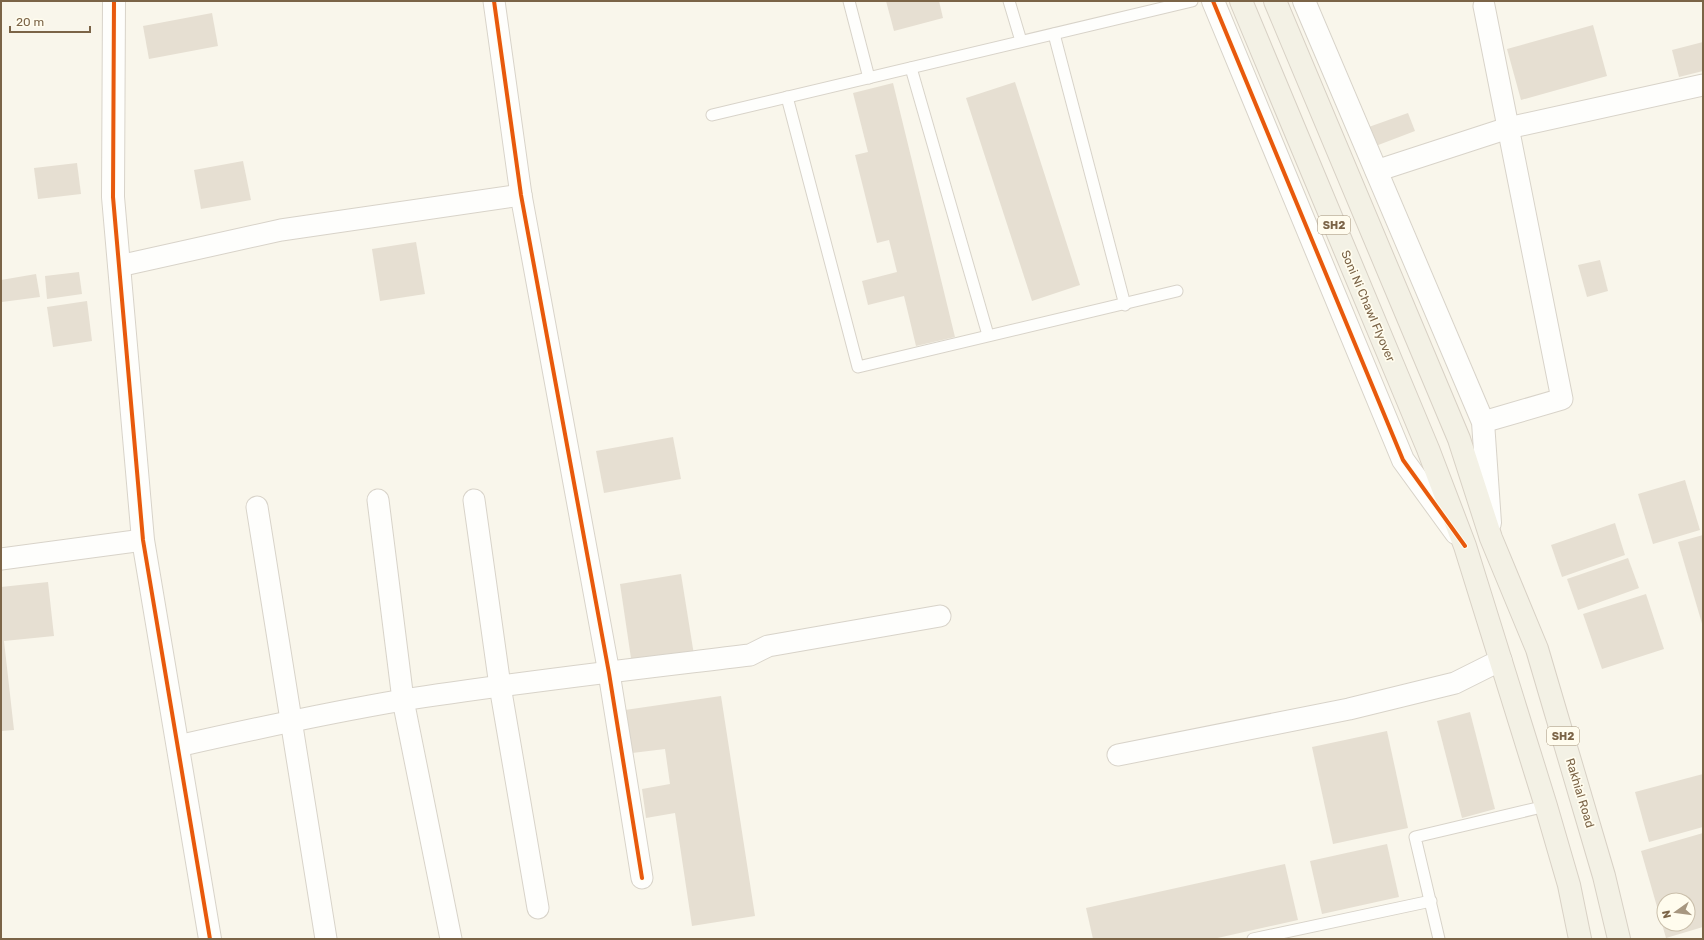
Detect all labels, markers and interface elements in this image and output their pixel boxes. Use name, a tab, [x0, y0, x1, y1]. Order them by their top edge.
scale bar	[10, 8, 90, 34]
text: 20 m	[16, 15, 44, 29]
road number: SH2	[1318, 216, 1350, 234]
street label: Soni Ni Chawl Flyover	[1338, 248, 1398, 364]
road number: SH2	[1547, 727, 1579, 745]
street label: Rakhial Road	[1563, 757, 1597, 829]
north arrow	[1656, 892, 1696, 932]
text: N	[1659, 909, 1674, 920]

